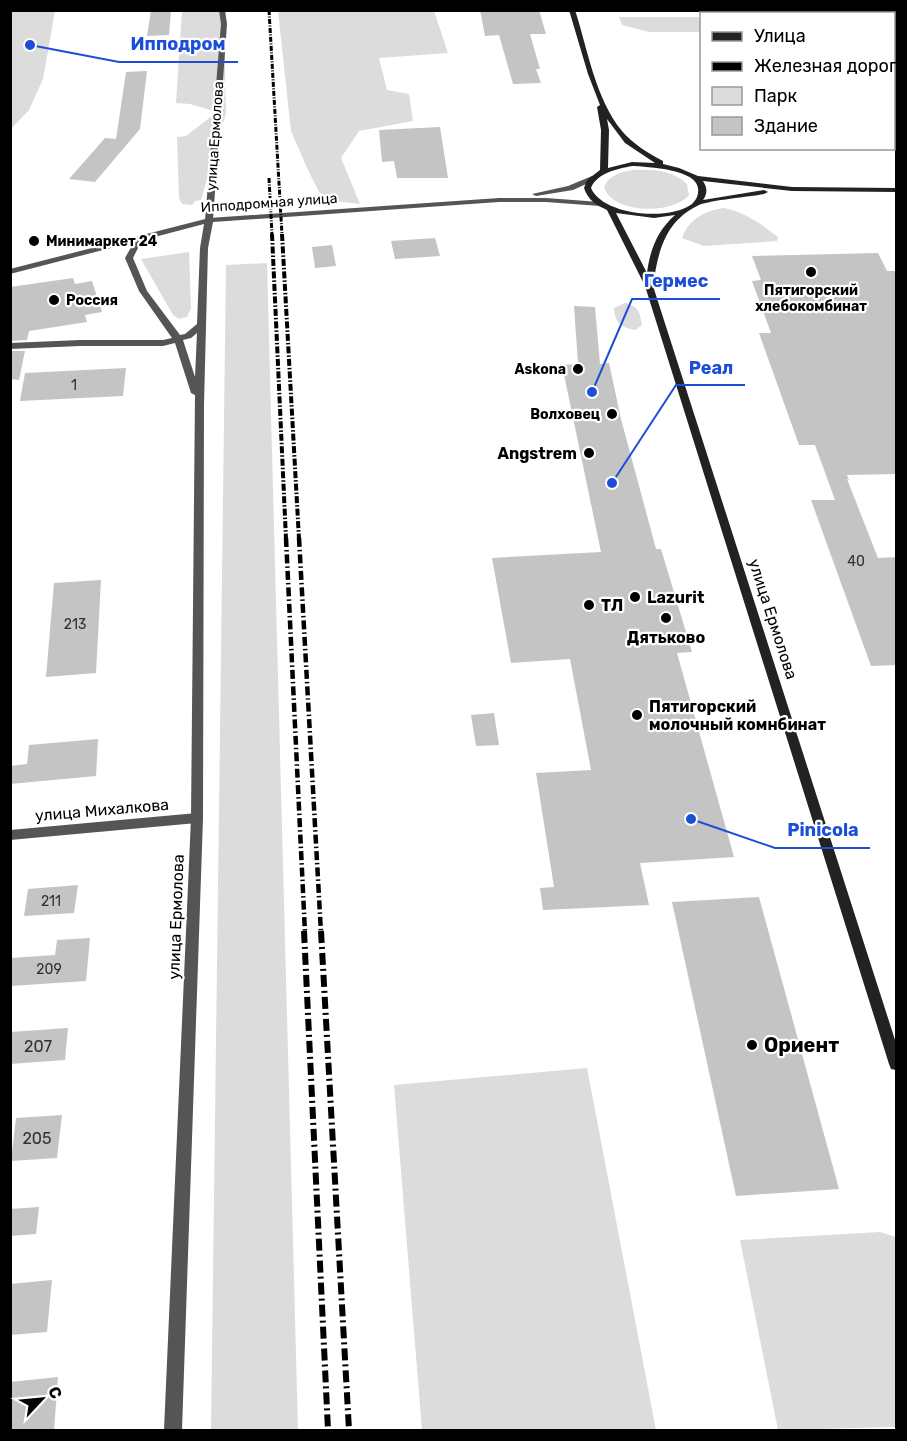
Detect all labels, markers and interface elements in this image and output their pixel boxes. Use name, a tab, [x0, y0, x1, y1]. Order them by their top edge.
legend	[700, 12, 895, 150]
text: Улица	[754, 25, 806, 47]
callout: Ипподpом	[119, 26, 238, 62]
text: Ипподpом	[131, 33, 225, 55]
text: Железная дорога	[754, 55, 907, 77]
street label: улица Ермолова	[203, 81, 227, 191]
text: Парк	[754, 85, 798, 107]
text: Здание	[754, 115, 818, 137]
street label: Ипподромная улица	[200, 190, 338, 216]
place label: Минимаркет 24	[46, 233, 158, 250]
marker: Минимаркет 24	[27, 234, 41, 248]
callout: Гермес	[632, 263, 720, 299]
marker: Пятигорский хлебокомбинат	[804, 265, 818, 279]
text: Гермес	[644, 270, 709, 292]
place label: Пятигорский хлебокомбинат	[755, 282, 867, 315]
place label: Россия	[66, 292, 118, 309]
marker: Россия	[47, 293, 61, 307]
callout: Реал	[676, 349, 745, 385]
text: Реал	[689, 357, 733, 379]
place label: Askona	[515, 361, 566, 378]
marker: Askona	[571, 362, 585, 376]
house number: 1	[71, 377, 77, 394]
place label: Волховец	[530, 406, 600, 423]
marker: Волховец	[605, 407, 619, 421]
place label: Angstrem	[497, 444, 577, 463]
marker: Angstrem	[582, 446, 596, 460]
house number: 40	[847, 553, 865, 570]
street label: улица Ермолова	[745, 556, 801, 682]
place label: Lazurit	[647, 588, 705, 607]
marker: Lazurit	[628, 590, 642, 604]
place label: ТЛ	[601, 596, 623, 615]
marker: ТЛ	[582, 598, 596, 612]
marker: Дятьково	[659, 611, 673, 625]
house number: 213	[64, 616, 86, 633]
place label: Дятьково	[627, 628, 705, 647]
place label: Пятигорский молочный комнбинат	[649, 697, 826, 734]
marker: Пятигорский молочный комнбинат	[630, 708, 644, 722]
street label: улица Михалкова	[34, 795, 170, 825]
callout: Pinicola	[775, 812, 870, 848]
text: Pinicola	[787, 819, 859, 841]
street label: улица Ермолова	[164, 854, 188, 980]
house number: 211	[41, 893, 61, 910]
house number: 209	[36, 961, 62, 978]
place label: Ориент	[764, 1033, 839, 1057]
house number: 207	[24, 1037, 52, 1056]
marker: Ориент	[745, 1038, 759, 1052]
house number: 205	[22, 1129, 52, 1148]
north arrow	[12, 1369, 72, 1429]
text: С	[44, 1383, 66, 1402]

